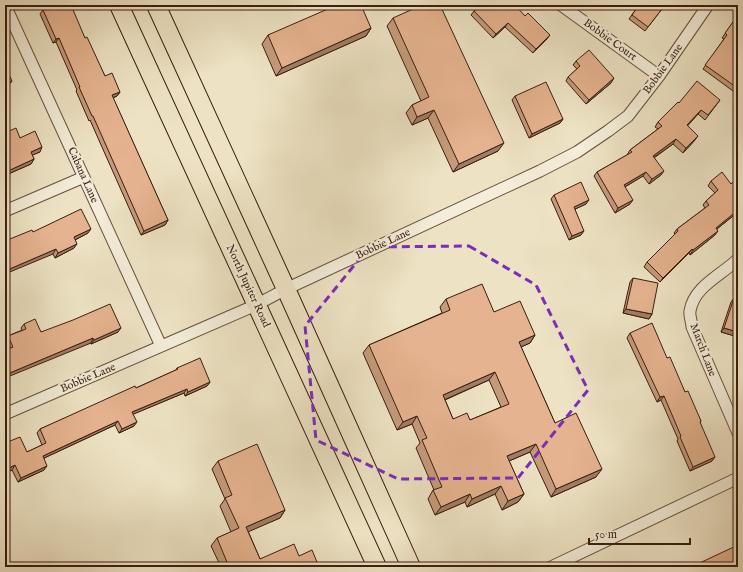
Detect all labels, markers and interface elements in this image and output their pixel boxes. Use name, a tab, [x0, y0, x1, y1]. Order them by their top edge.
street label: Bobbie Court	[581, 16, 640, 64]
street label: Bobbie Lane	[640, 41, 686, 97]
street label: Cabana Lane	[64, 145, 102, 205]
street label: Bobbie Lane	[353, 225, 413, 263]
street label: North Jupiter Road	[223, 242, 273, 330]
street label: March Lane	[687, 322, 719, 378]
street label: Bobbie Lane	[58, 360, 118, 396]
scale bar	[589, 520, 690, 546]
text: 50 m	[595, 527, 617, 542]

